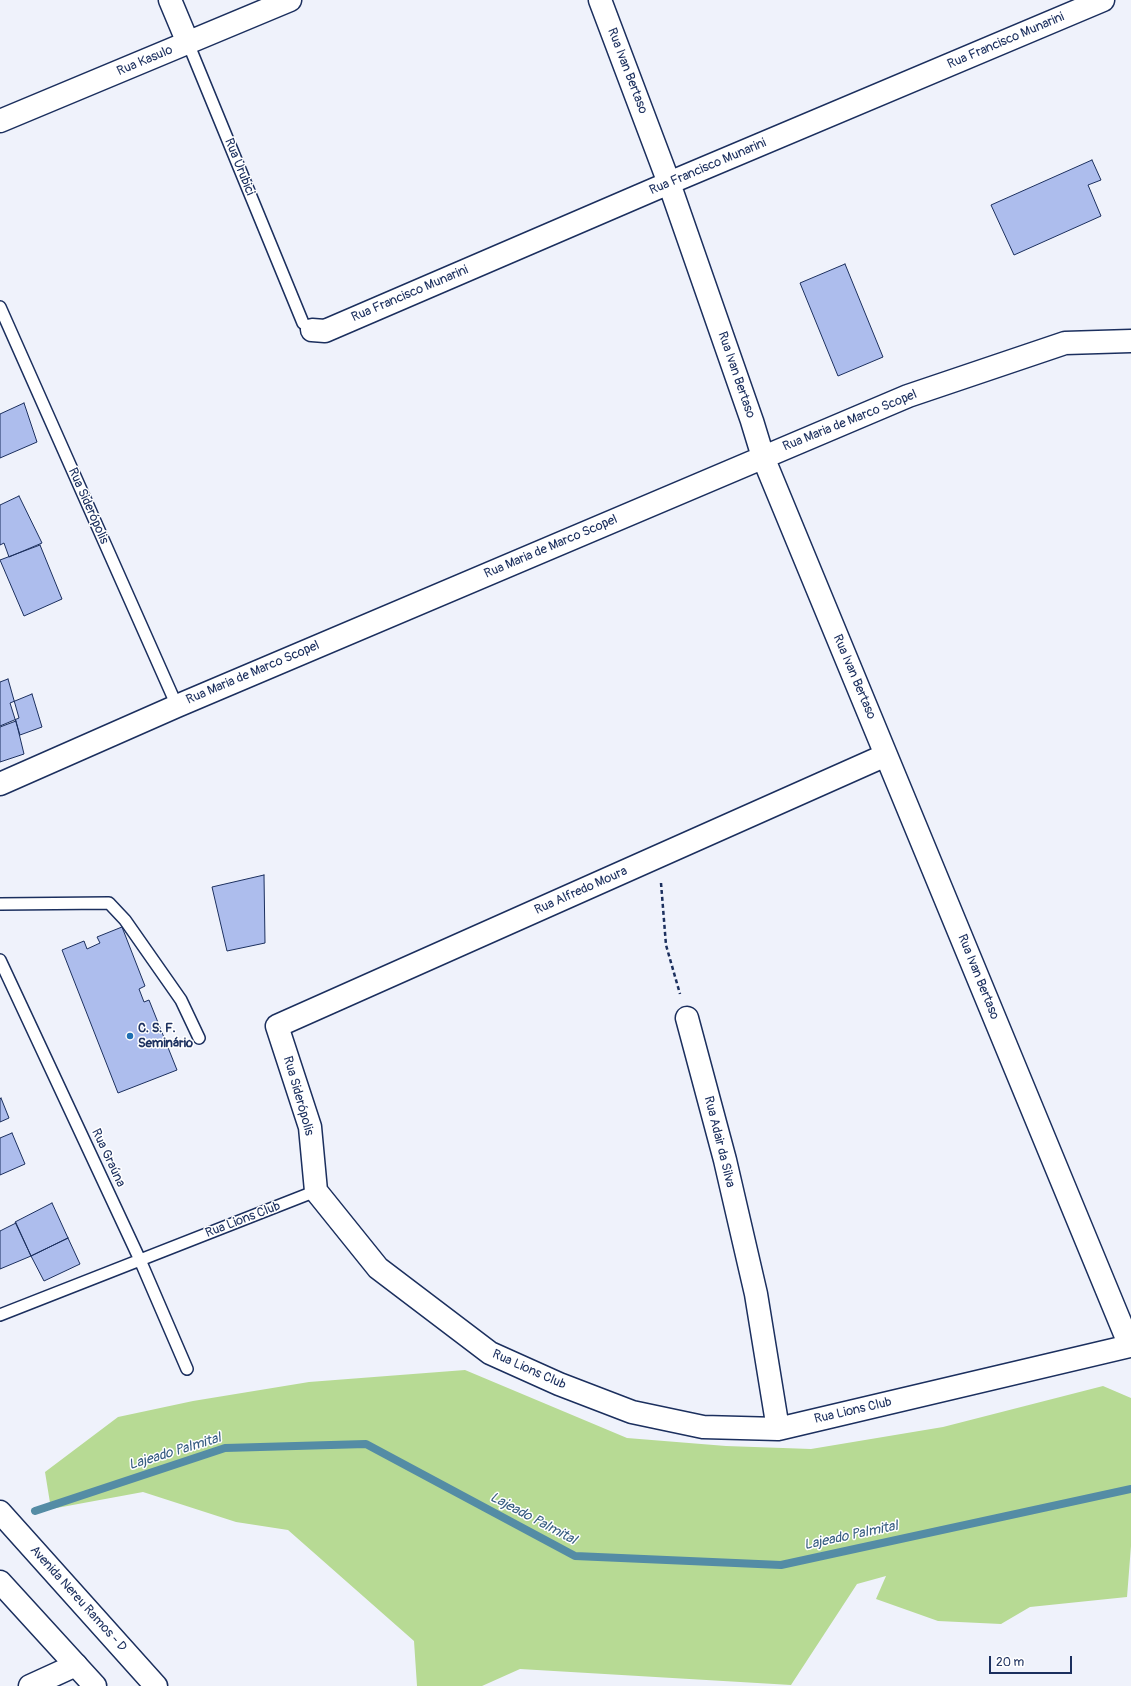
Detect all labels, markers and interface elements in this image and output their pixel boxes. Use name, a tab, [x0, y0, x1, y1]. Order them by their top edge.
street label: Rua Francisco Munarini	[945, 9, 1067, 73]
street label: Rua Ivan Bertaso	[603, 26, 651, 116]
street label: Rua Kasulo	[115, 42, 175, 80]
street label: Rua Francisco Munarini	[647, 135, 769, 199]
street label: Rua Urubici	[220, 136, 258, 198]
street label: Rua Francisco Munarini	[349, 262, 471, 326]
street label: Rua Ivan Bertaso	[714, 330, 758, 420]
street label: Rua Maria de Marco Scopel	[781, 387, 919, 455]
street label: Rua Siderópolis	[64, 465, 112, 547]
street label: Rua Maria de Marco Scopel	[482, 512, 620, 582]
street label: Rua Ivan Bertaso	[829, 632, 879, 722]
street label: Rua Maria de Marco Scopel	[184, 638, 322, 708]
street label: Rua Alfredo Moura	[532, 864, 630, 918]
street label: Rua Ivan Bertaso	[954, 932, 1002, 1022]
place label: C. S. F. Seminário	[138, 1021, 193, 1052]
marker: C. S. F. Seminário	[125, 1031, 135, 1041]
street label: Rua Siderópolis	[279, 1055, 317, 1137]
street label: Rua Adair da Silva	[700, 1095, 738, 1189]
street label: Rua Graúna	[88, 1126, 128, 1190]
street label: Rua Lions Club	[203, 1199, 283, 1241]
street label: Rua Lions Club	[490, 1347, 568, 1393]
street label: Rua Lions Club	[813, 1394, 893, 1428]
water label: Lajeado Palmital	[127, 1430, 223, 1474]
water label: Lajeado Palmital	[487, 1489, 579, 1549]
water label: Lajeado Palmital	[803, 1518, 899, 1554]
street label: Avenida Nereu Ramos - D	[26, 1543, 130, 1655]
scale bar	[991, 1648, 1074, 1674]
text: 20 m	[996, 1655, 1024, 1670]

